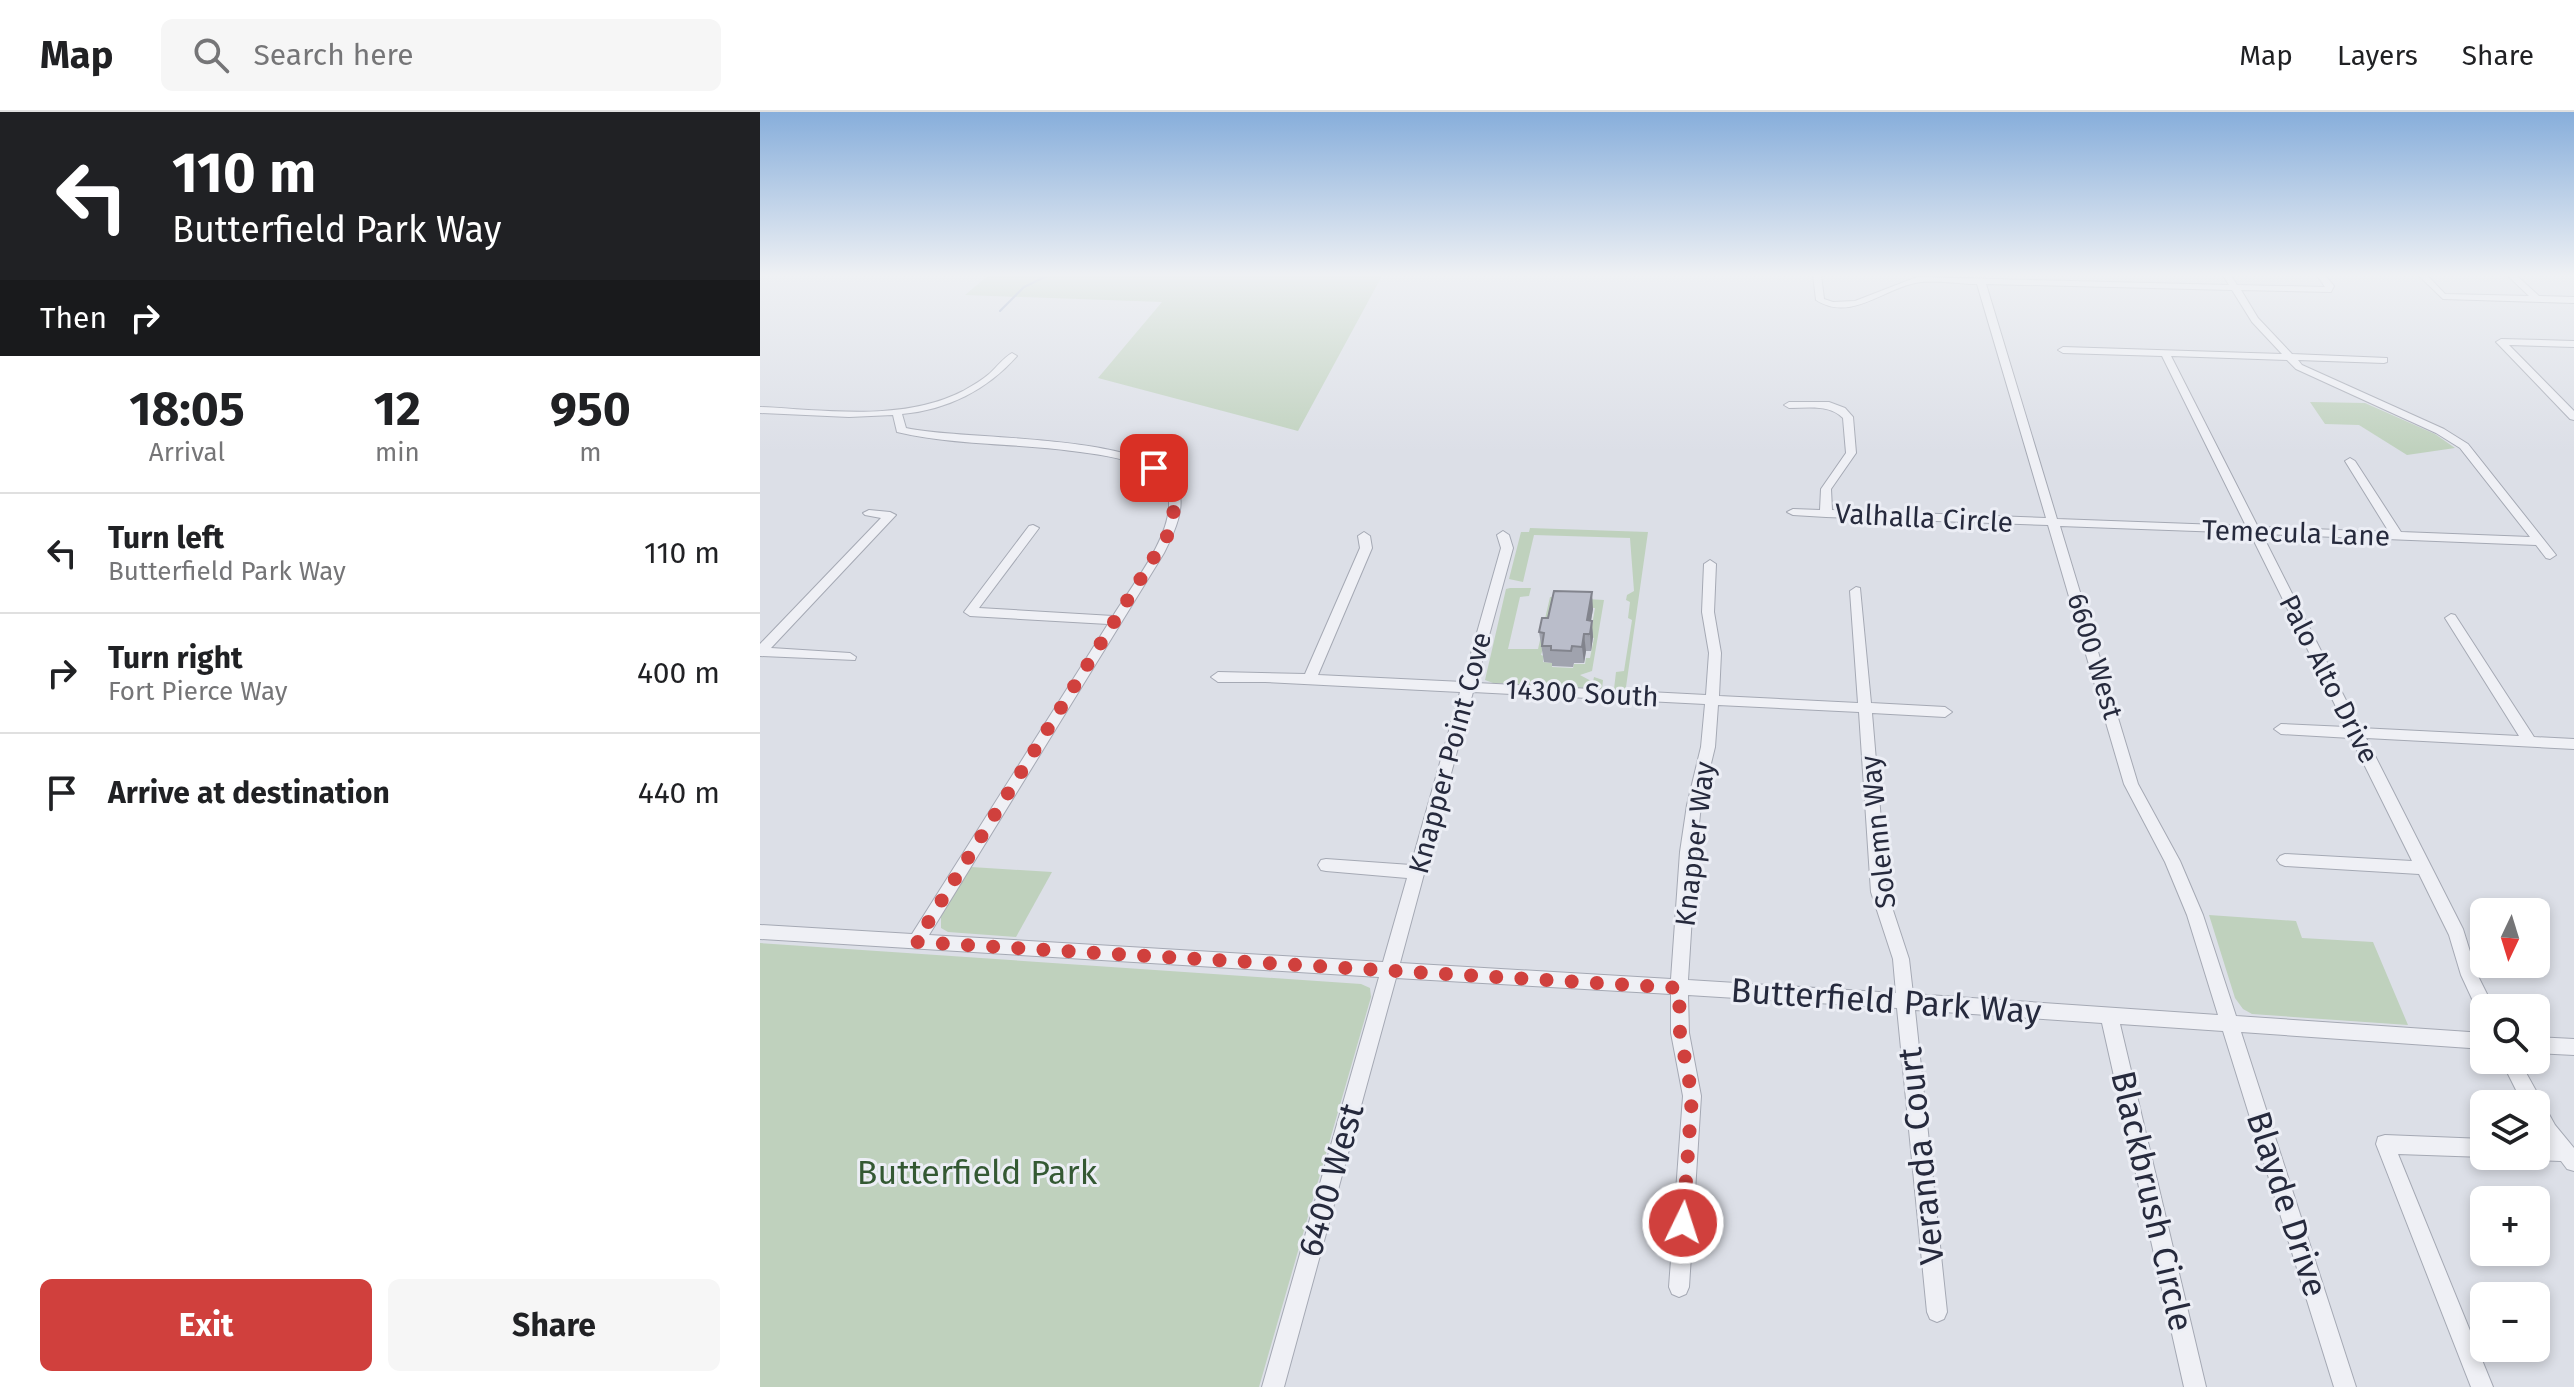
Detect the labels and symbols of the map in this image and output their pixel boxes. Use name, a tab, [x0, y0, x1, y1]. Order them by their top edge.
pin	[1120, 434, 1188, 502]
street label: Valhalla Circle	[1834, 497, 2014, 539]
street label: Temecula Lane	[2201, 513, 2391, 553]
street label: 6600 West	[2060, 589, 2130, 724]
street label: Palo Alto Drive	[2272, 589, 2386, 769]
street label: Knapper Point Cove	[1402, 629, 1498, 877]
street label: 14300 South	[1504, 673, 1660, 713]
street label: Solemn Way	[1854, 754, 1902, 910]
street label: Knapper Way	[1669, 760, 1722, 928]
north arrow	[2470, 898, 2550, 978]
street label: Butterfield Park Way	[1729, 970, 2043, 1032]
street label: Veranda Court	[1889, 1045, 1953, 1267]
street label: Blackbrush Circle	[2102, 1067, 2202, 1335]
street label: 6400 West	[1290, 1098, 1373, 1261]
street label: Blayde Drive	[2238, 1106, 2336, 1302]
park label: Butterfield Park	[857, 1152, 1098, 1193]
position arrow	[1641, 1181, 1725, 1265]

